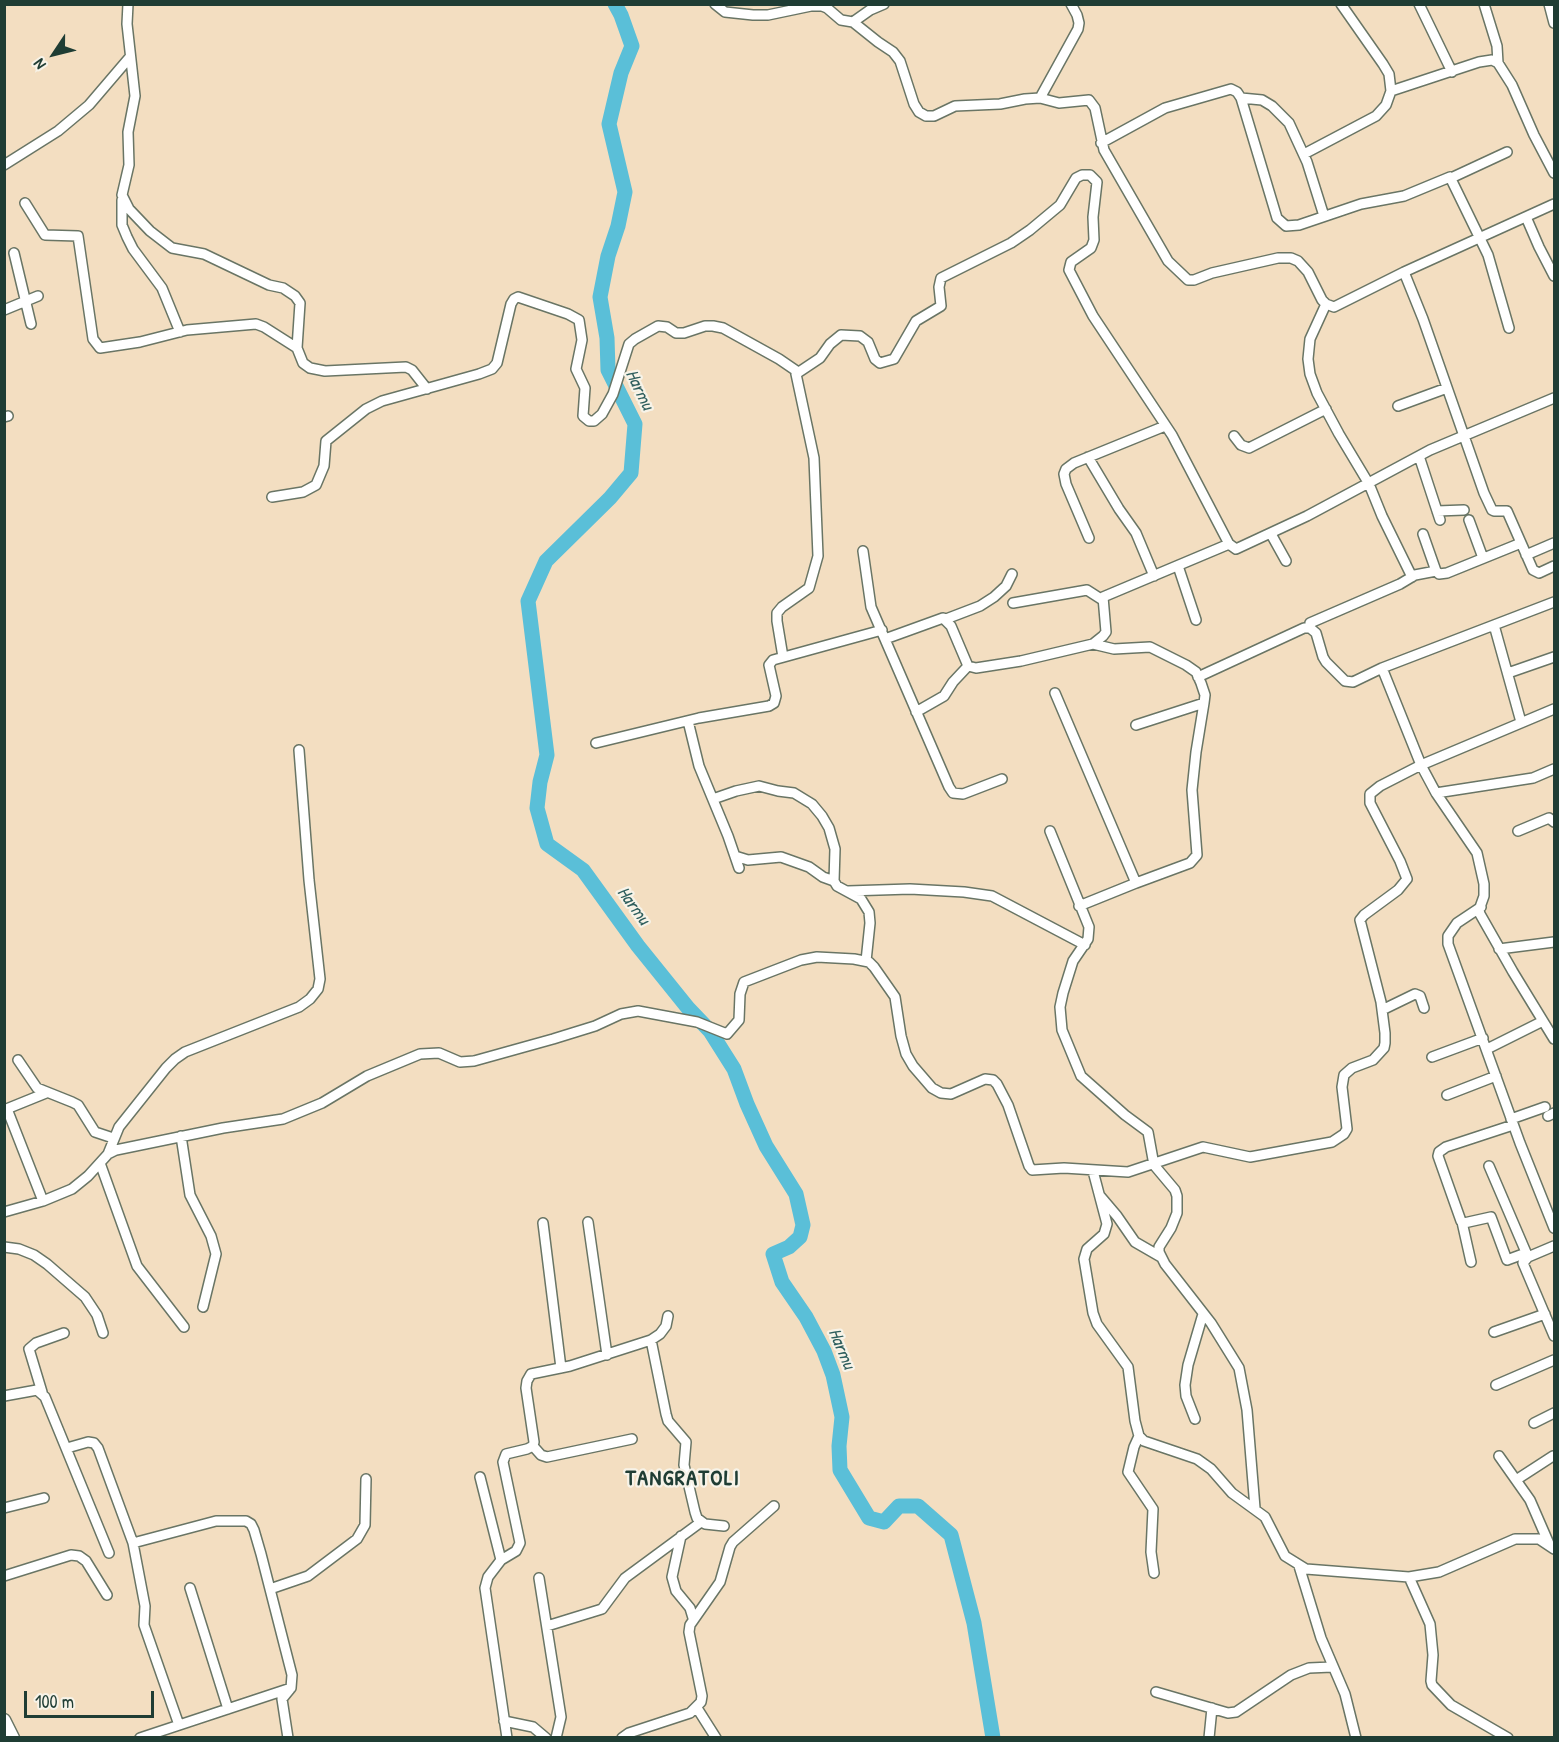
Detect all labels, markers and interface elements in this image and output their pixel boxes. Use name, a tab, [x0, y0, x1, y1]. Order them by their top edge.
north arrow	[24, 24, 84, 84]
text: N	[28, 55, 51, 74]
water label: Harmu	[620, 366, 658, 414]
water label: Harmu	[612, 883, 654, 929]
water label: Harmu	[823, 1326, 859, 1372]
district label: TANGRATOLI	[626, 1466, 740, 1492]
scale bar	[27, 1679, 158, 1717]
text: 100 m	[35, 1689, 74, 1714]

